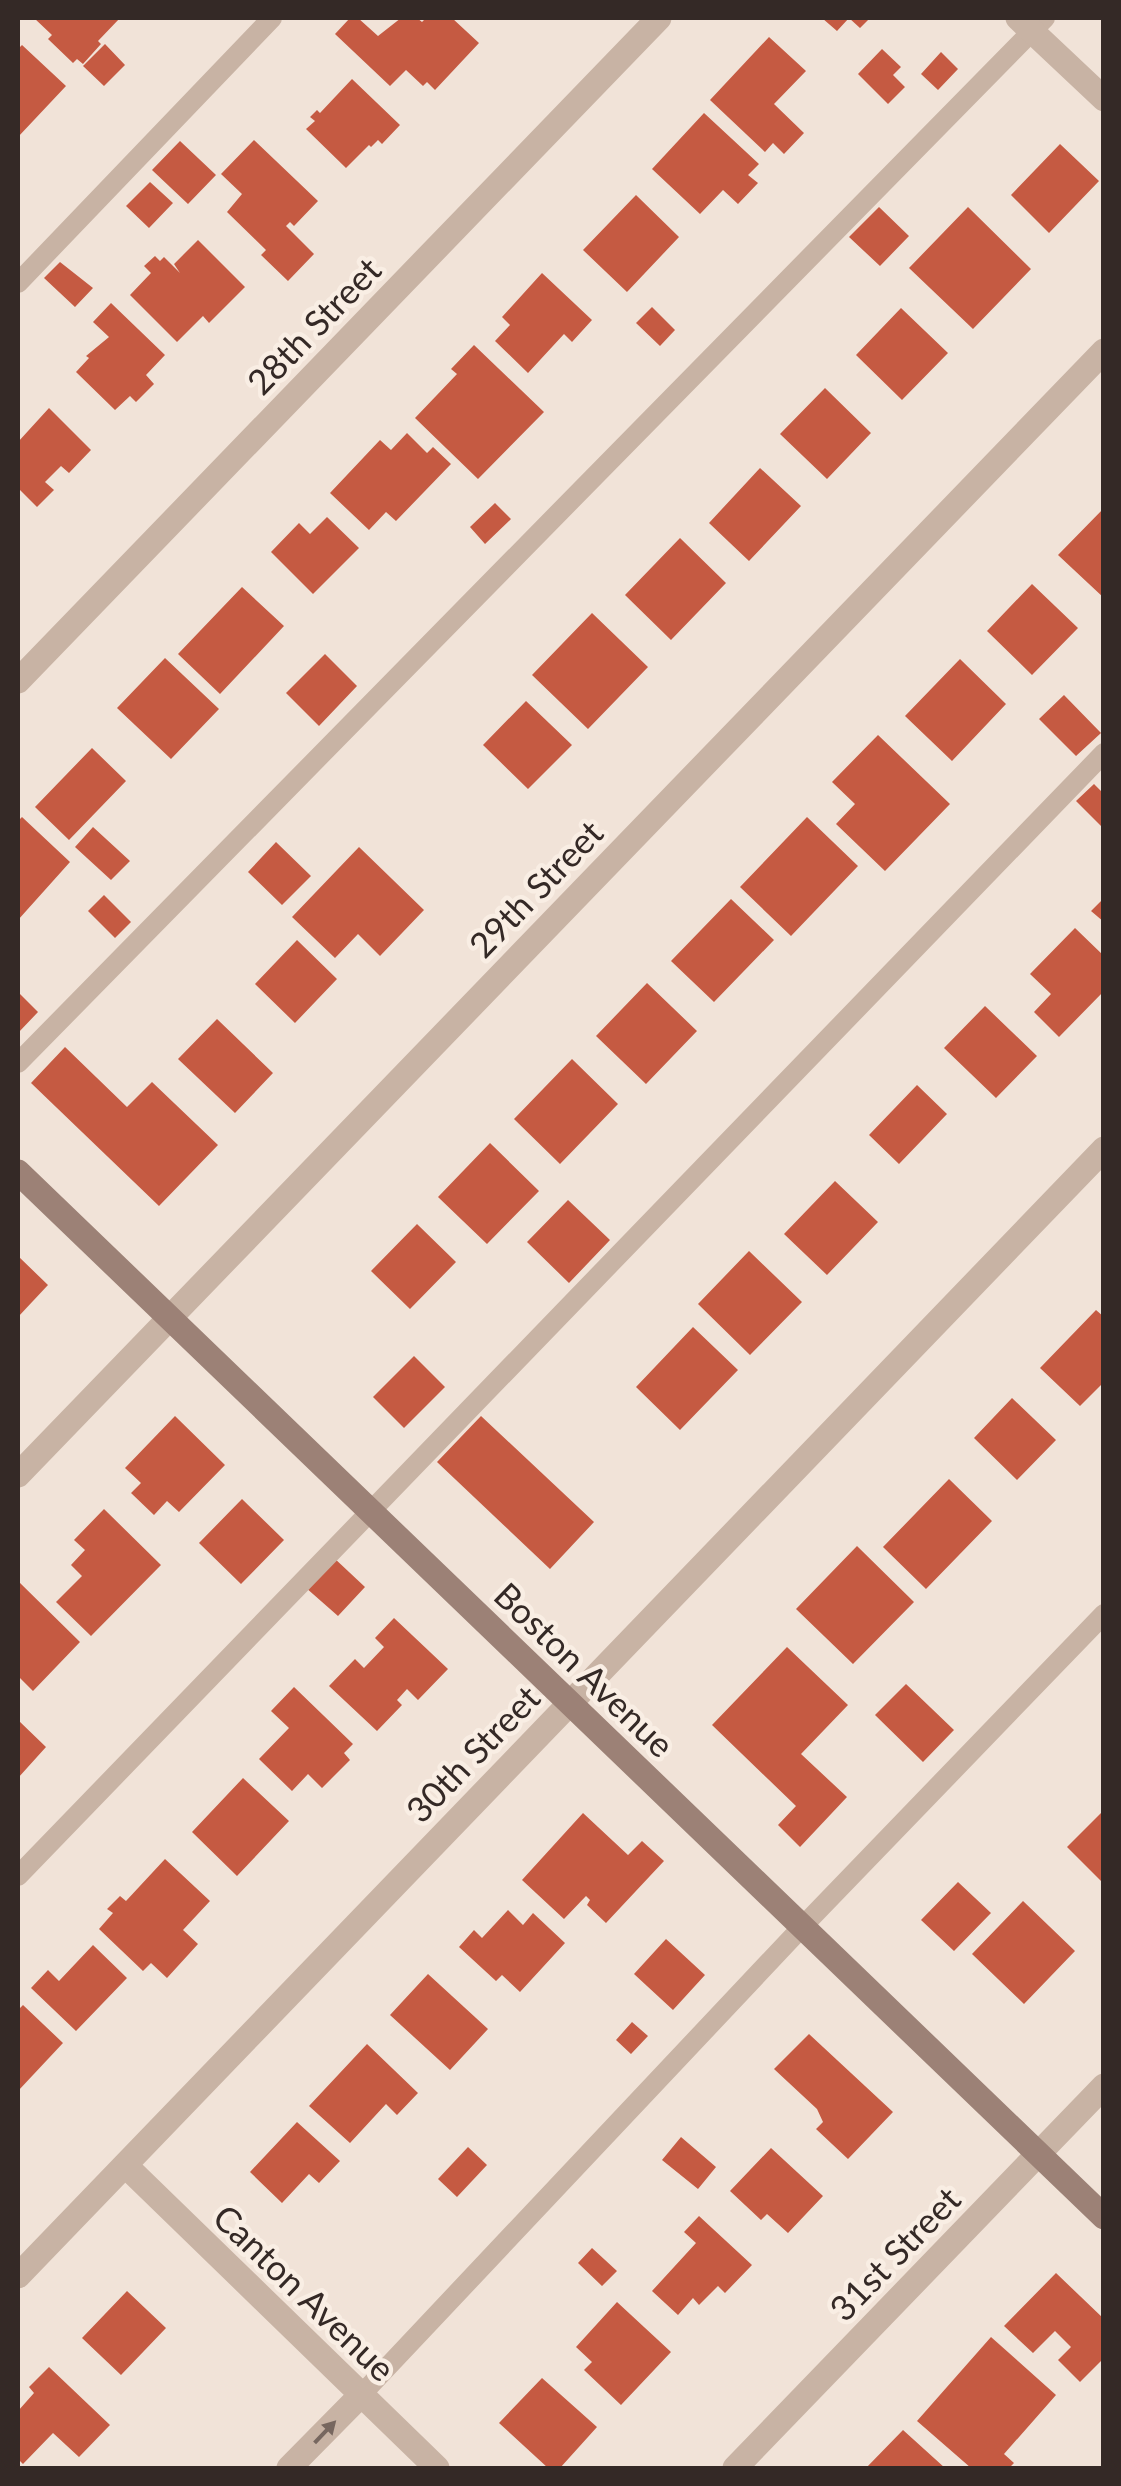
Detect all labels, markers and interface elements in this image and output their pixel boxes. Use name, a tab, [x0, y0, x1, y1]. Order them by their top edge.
street label: 28th Street	[238, 248, 389, 402]
street label: 29th Street	[460, 811, 611, 965]
street label: Boston Avenue	[487, 1573, 683, 1765]
street label: 30th Street	[397, 1676, 548, 1830]
street label: 31st Street	[820, 2177, 968, 2329]
street label: Canton Avenue	[206, 2195, 404, 2389]
one-way arrow	[313, 2420, 336, 2444]

